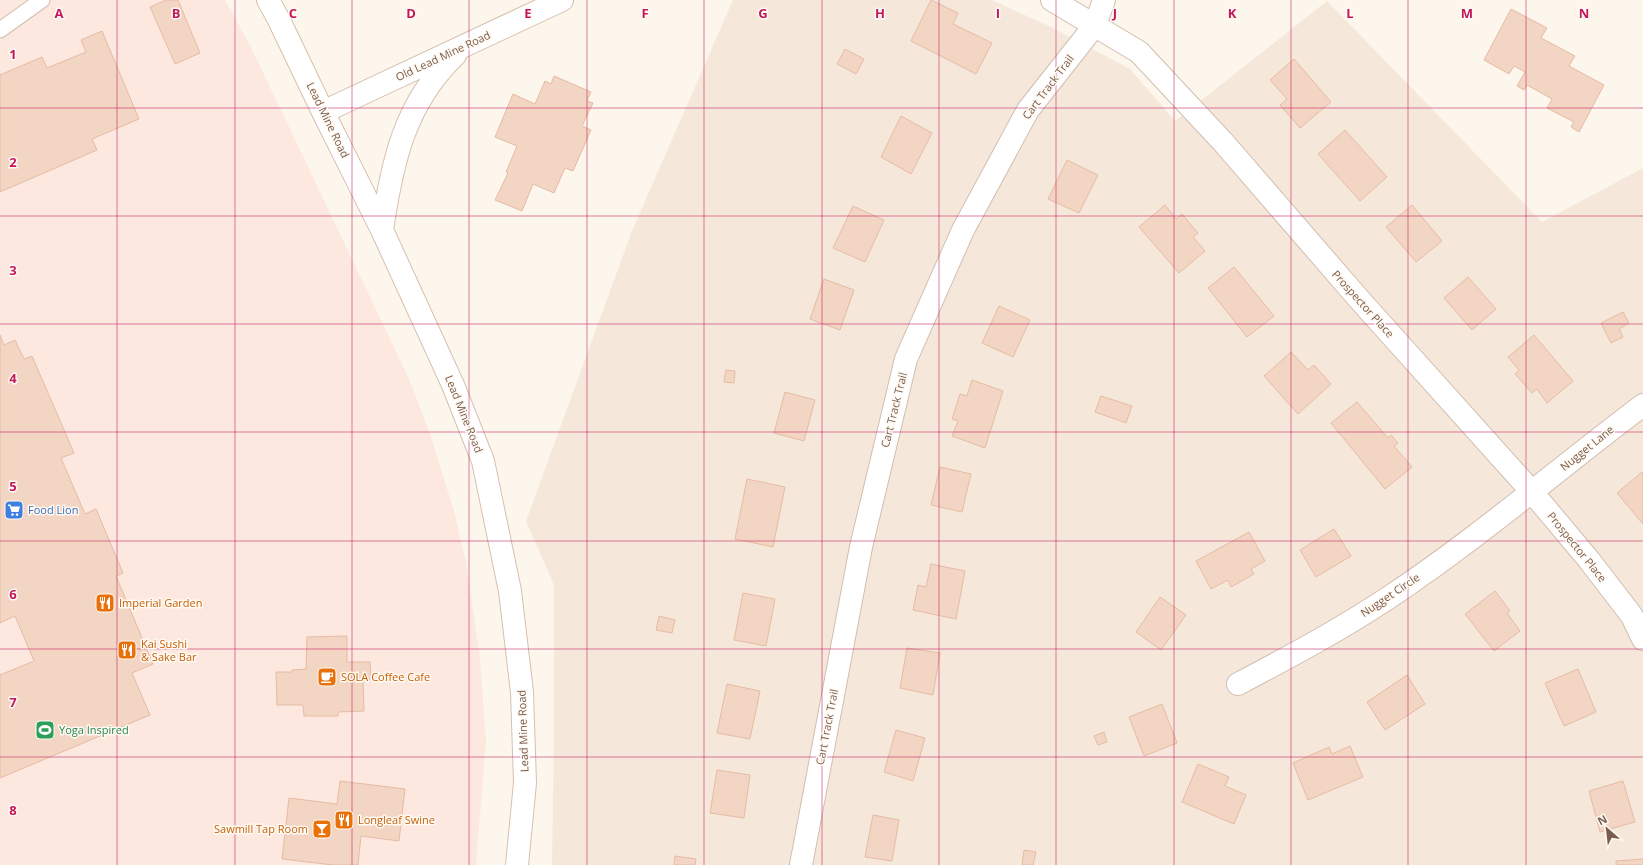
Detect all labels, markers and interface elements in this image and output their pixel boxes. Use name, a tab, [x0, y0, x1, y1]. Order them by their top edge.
text: A	[55, 4, 64, 22]
text: B	[172, 4, 181, 22]
text: C	[289, 4, 297, 22]
text: D	[406, 4, 416, 22]
text: E	[524, 4, 532, 22]
text: F	[641, 4, 649, 22]
text: G	[758, 4, 768, 22]
text: H	[875, 4, 885, 22]
text: I	[996, 4, 1000, 22]
text: J	[1112, 4, 1117, 22]
text: K	[1228, 4, 1237, 22]
text: L	[1346, 4, 1354, 22]
text: M	[1461, 4, 1473, 22]
text: N	[1579, 4, 1589, 22]
street label: Old Lead Mine Road	[393, 27, 493, 84]
text: 1	[9, 45, 17, 63]
street label: Cart Track Trail	[1018, 51, 1077, 122]
street label: Lead Mine Road	[304, 79, 353, 160]
text: 2	[9, 153, 17, 171]
text: 3	[9, 261, 17, 279]
street label: Prospector Place	[1329, 267, 1398, 341]
text: 4	[9, 369, 17, 387]
street label: Cart Track Trail	[877, 371, 910, 449]
street label: Lead Mine Road	[442, 373, 487, 455]
street label: Nugget Lane	[1557, 421, 1617, 474]
text: 5	[9, 477, 17, 495]
supermarket icon: Food Lion	[3, 499, 25, 521]
place label: Food Lion	[28, 502, 78, 517]
street label: Prospector Place	[1544, 509, 1610, 585]
street label: Nugget Circle	[1357, 569, 1422, 620]
text: 6	[9, 585, 17, 603]
restaurant icon: Imperial Garden	[94, 592, 116, 614]
place label: Imperial Garden	[119, 595, 202, 610]
place label: Kai Sushi & Sake Bar	[141, 636, 197, 664]
restaurant icon: Kai Sushi & Sake Bar	[116, 639, 138, 661]
cafe icon: SOLA Coffee Cafe	[316, 666, 338, 688]
place label: SOLA Coffee Cafe	[341, 669, 430, 684]
street label: Cart Track Trail	[812, 688, 841, 766]
street label: Lead Mine Road	[514, 690, 531, 772]
text: 7	[9, 693, 17, 711]
sports icon: Yoga Inspired	[34, 719, 56, 741]
place label: Yoga Inspired	[59, 722, 129, 737]
text: 8	[9, 801, 17, 819]
restaurant icon: Longleaf Swine	[333, 809, 355, 831]
north arrow	[1587, 809, 1627, 849]
text: N	[1595, 811, 1610, 828]
place label: Longleaf Swine	[358, 812, 435, 827]
bar icon: Sawmill Tap Room	[311, 818, 333, 840]
place label: Sawmill Tap Room	[214, 821, 308, 836]

